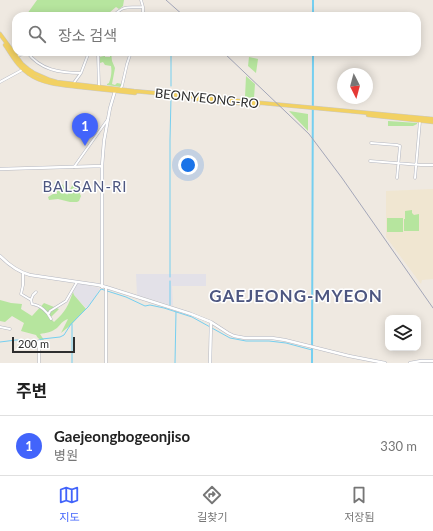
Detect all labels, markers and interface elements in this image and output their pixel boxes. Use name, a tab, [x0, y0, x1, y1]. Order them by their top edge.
search box	[12, 12, 421, 56]
icon: search	[26, 23, 48, 45]
text: 장소 검색	[58, 26, 117, 44]
north arrow	[337, 68, 373, 104]
street label: BEONYEONG-RO	[154, 85, 260, 111]
pin: 1	[72, 113, 98, 146]
your location	[178, 155, 198, 175]
district label: BALSAN-RI	[42, 177, 128, 195]
district label: GAEJEONG-MYEON	[209, 285, 383, 306]
map controls	[385, 315, 421, 351]
button: layers	[385, 315, 421, 351]
scale bar	[12, 335, 75, 354]
text: 200 m	[18, 337, 49, 350]
text: 주변	[16, 380, 47, 401]
text: Gaejeongbogeonjiso	[54, 427, 190, 445]
text: 1	[25, 438, 33, 454]
text: 330 m	[380, 438, 417, 454]
text: 병원	[54, 447, 78, 463]
tab: 지도	[58, 484, 80, 524]
tab: 길찾기	[197, 484, 228, 524]
tab: 저장됨	[344, 484, 375, 524]

